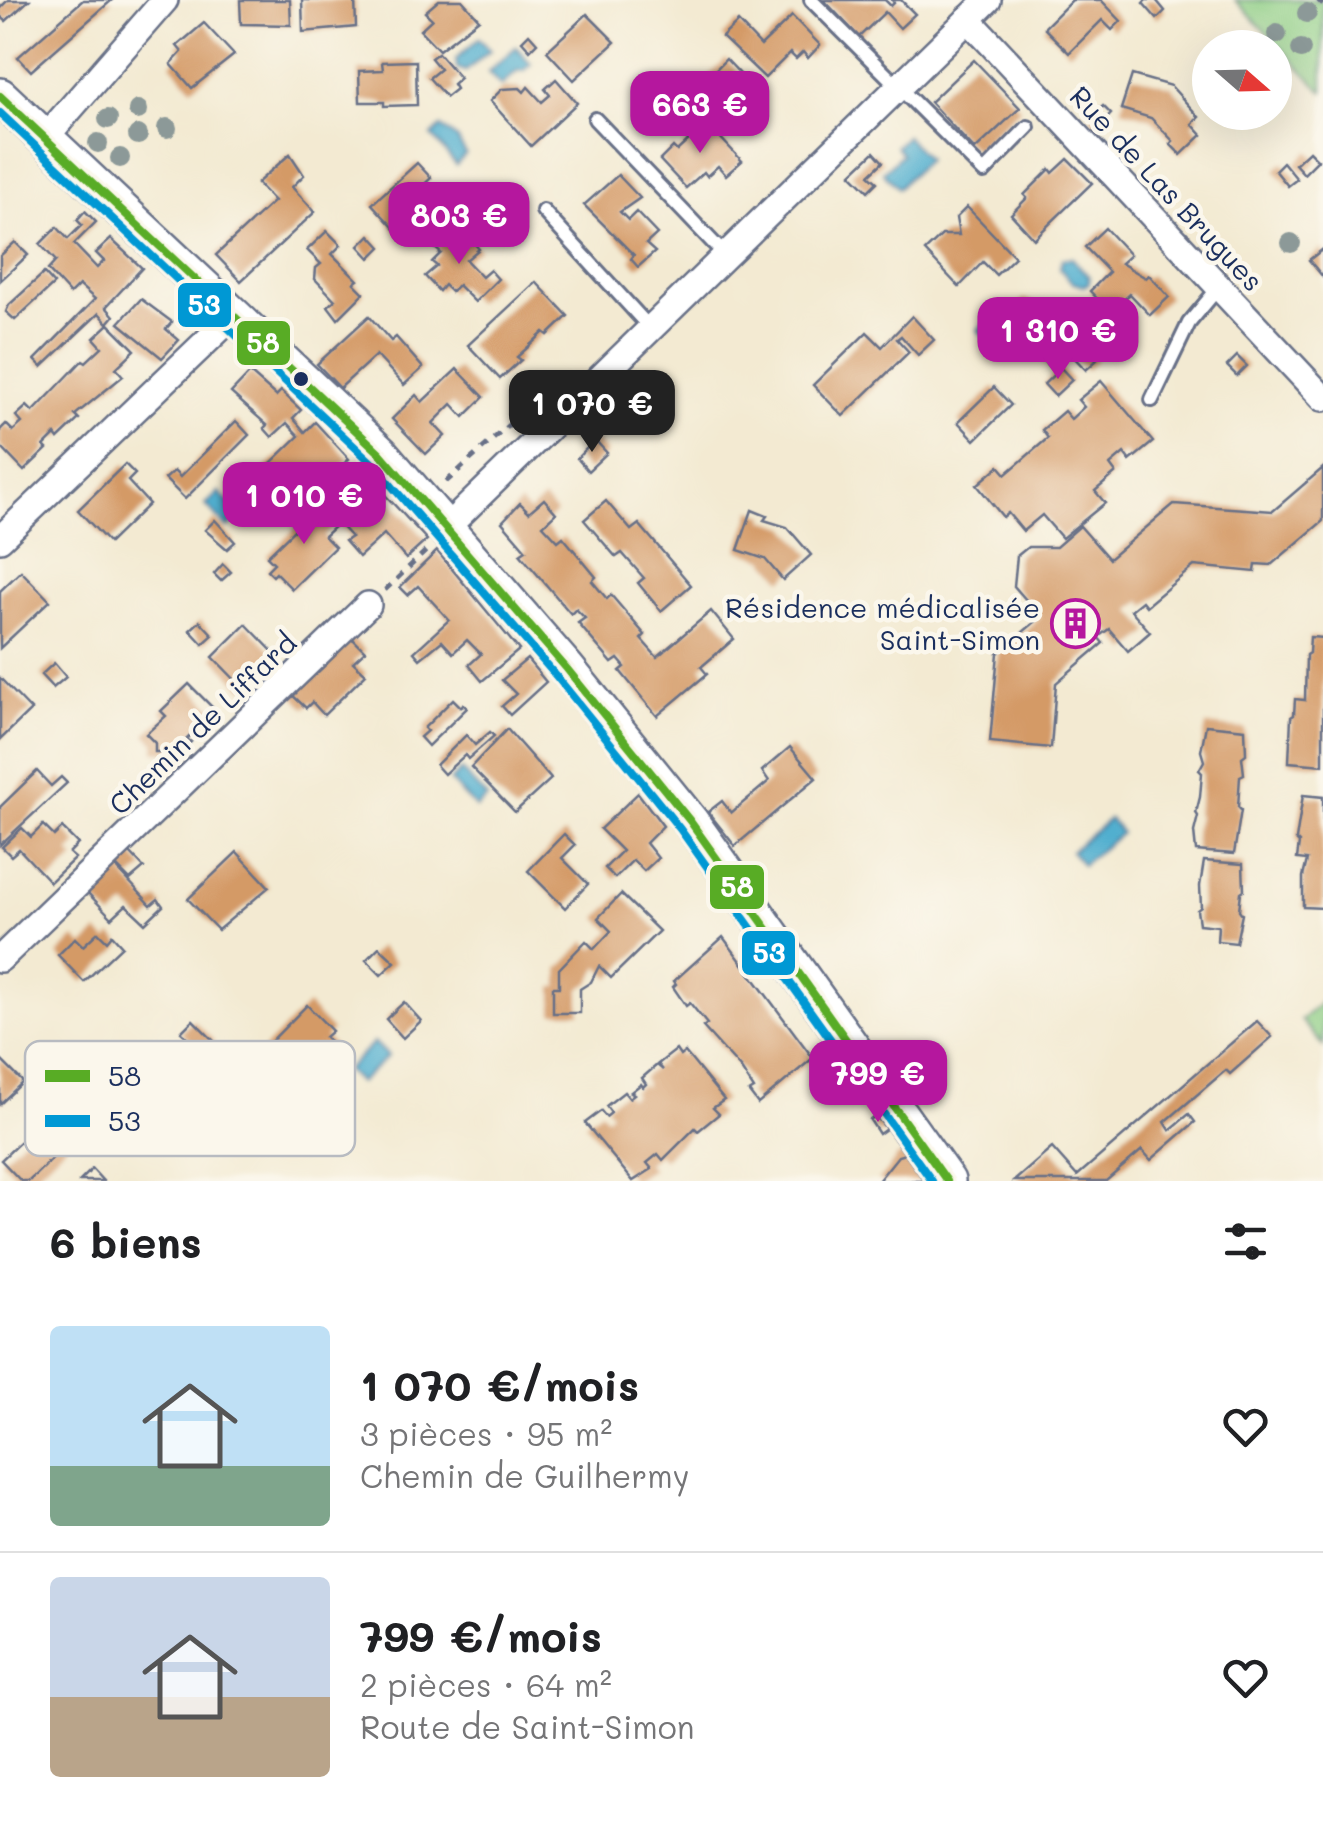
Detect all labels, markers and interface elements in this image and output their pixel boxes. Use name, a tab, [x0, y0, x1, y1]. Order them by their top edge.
north arrow	[1192, 30, 1292, 130]
map controls	[1192, 30, 1292, 130]
pin: 663 €	[630, 71, 770, 156]
street label: Rue de Las Brugues	[1063, 78, 1271, 298]
text: 663 €	[652, 82, 748, 124]
pin: 803 €	[389, 182, 529, 267]
text: 803 €	[410, 193, 508, 235]
line badge: 53	[176, 281, 233, 329]
text: 53	[187, 286, 221, 322]
pin: 1 310 €	[966, 297, 1150, 382]
text: 1 310 €	[999, 308, 1117, 350]
line badge: 58	[235, 319, 292, 367]
text: 58	[246, 324, 280, 360]
unlabelled marker	[291, 369, 311, 389]
pin: 1 070 €	[500, 370, 684, 455]
text: 1 070 €	[531, 381, 653, 423]
pin: 1 010 €	[212, 462, 396, 547]
text: 1 010 €	[245, 473, 363, 515]
place label: Résidence médicalisée Saint-Simon	[725, 589, 1040, 657]
building icon: Résidence médicalisée Saint-Simon	[1049, 597, 1101, 649]
street label: Chemin de Liffard	[101, 624, 303, 822]
line badge: 58	[708, 863, 766, 911]
text: 58	[720, 868, 754, 904]
line badge: 53	[740, 929, 797, 977]
text: 53	[752, 934, 786, 970]
pin: 799 €	[808, 1040, 948, 1125]
legend	[25, 1041, 355, 1156]
text: 799 €	[831, 1051, 925, 1093]
text: 58	[108, 1057, 141, 1093]
text: 53	[108, 1102, 141, 1138]
text: 6 biens	[50, 1214, 202, 1269]
icon: filters	[1218, 1214, 1273, 1269]
text: 1 070 €/mois	[360, 1357, 639, 1412]
icon: home	[130, 1366, 250, 1486]
icon: heart	[1218, 1399, 1273, 1454]
text: 3 pièces · 95 m²	[360, 1412, 612, 1454]
text: Chemin de Guilhermy	[360, 1454, 689, 1496]
text: 799 €/mois	[360, 1608, 602, 1663]
icon: home	[130, 1617, 250, 1737]
icon: heart	[1218, 1650, 1273, 1705]
text: 2 pièces · 64 m²	[360, 1663, 612, 1705]
text: Route de Saint-Simon	[360, 1705, 695, 1747]

